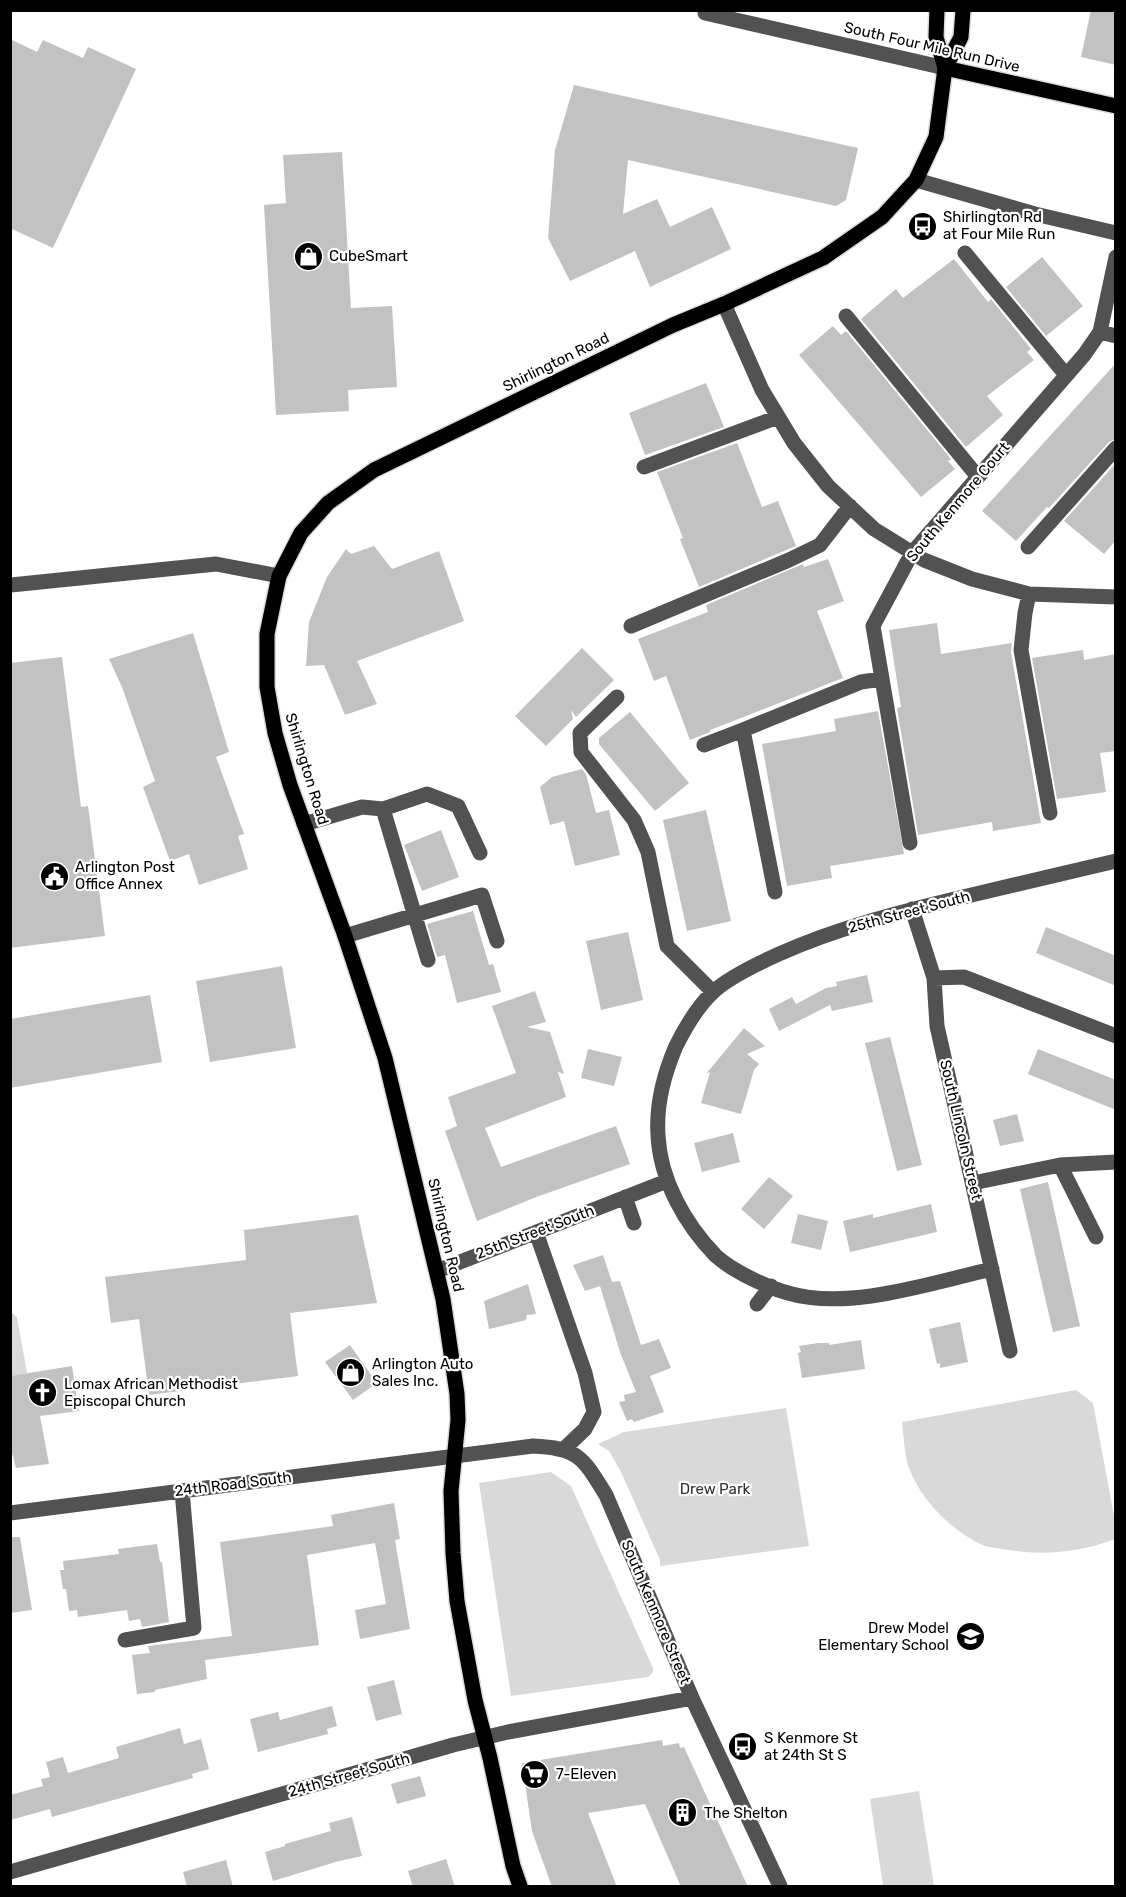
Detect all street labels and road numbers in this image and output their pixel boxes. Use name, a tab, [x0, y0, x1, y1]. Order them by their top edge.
street label: South Four Mile Run Drive	[842, 18, 1022, 76]
street label: Shirlington Road	[500, 329, 612, 395]
street label: South Kenmore Court	[903, 438, 1013, 565]
street label: Shirlington Road	[281, 711, 333, 827]
street label: 25th Street South	[846, 887, 972, 937]
street label: South Lincoln Street	[936, 1058, 986, 1202]
street label: Shirlington Road	[424, 1177, 468, 1293]
street label: 25th Street South	[473, 1201, 597, 1263]
street label: 24th Road South	[173, 1468, 293, 1500]
street label: South Kenmore Street	[618, 1537, 695, 1687]
street label: 24th Street South	[286, 1749, 412, 1801]

